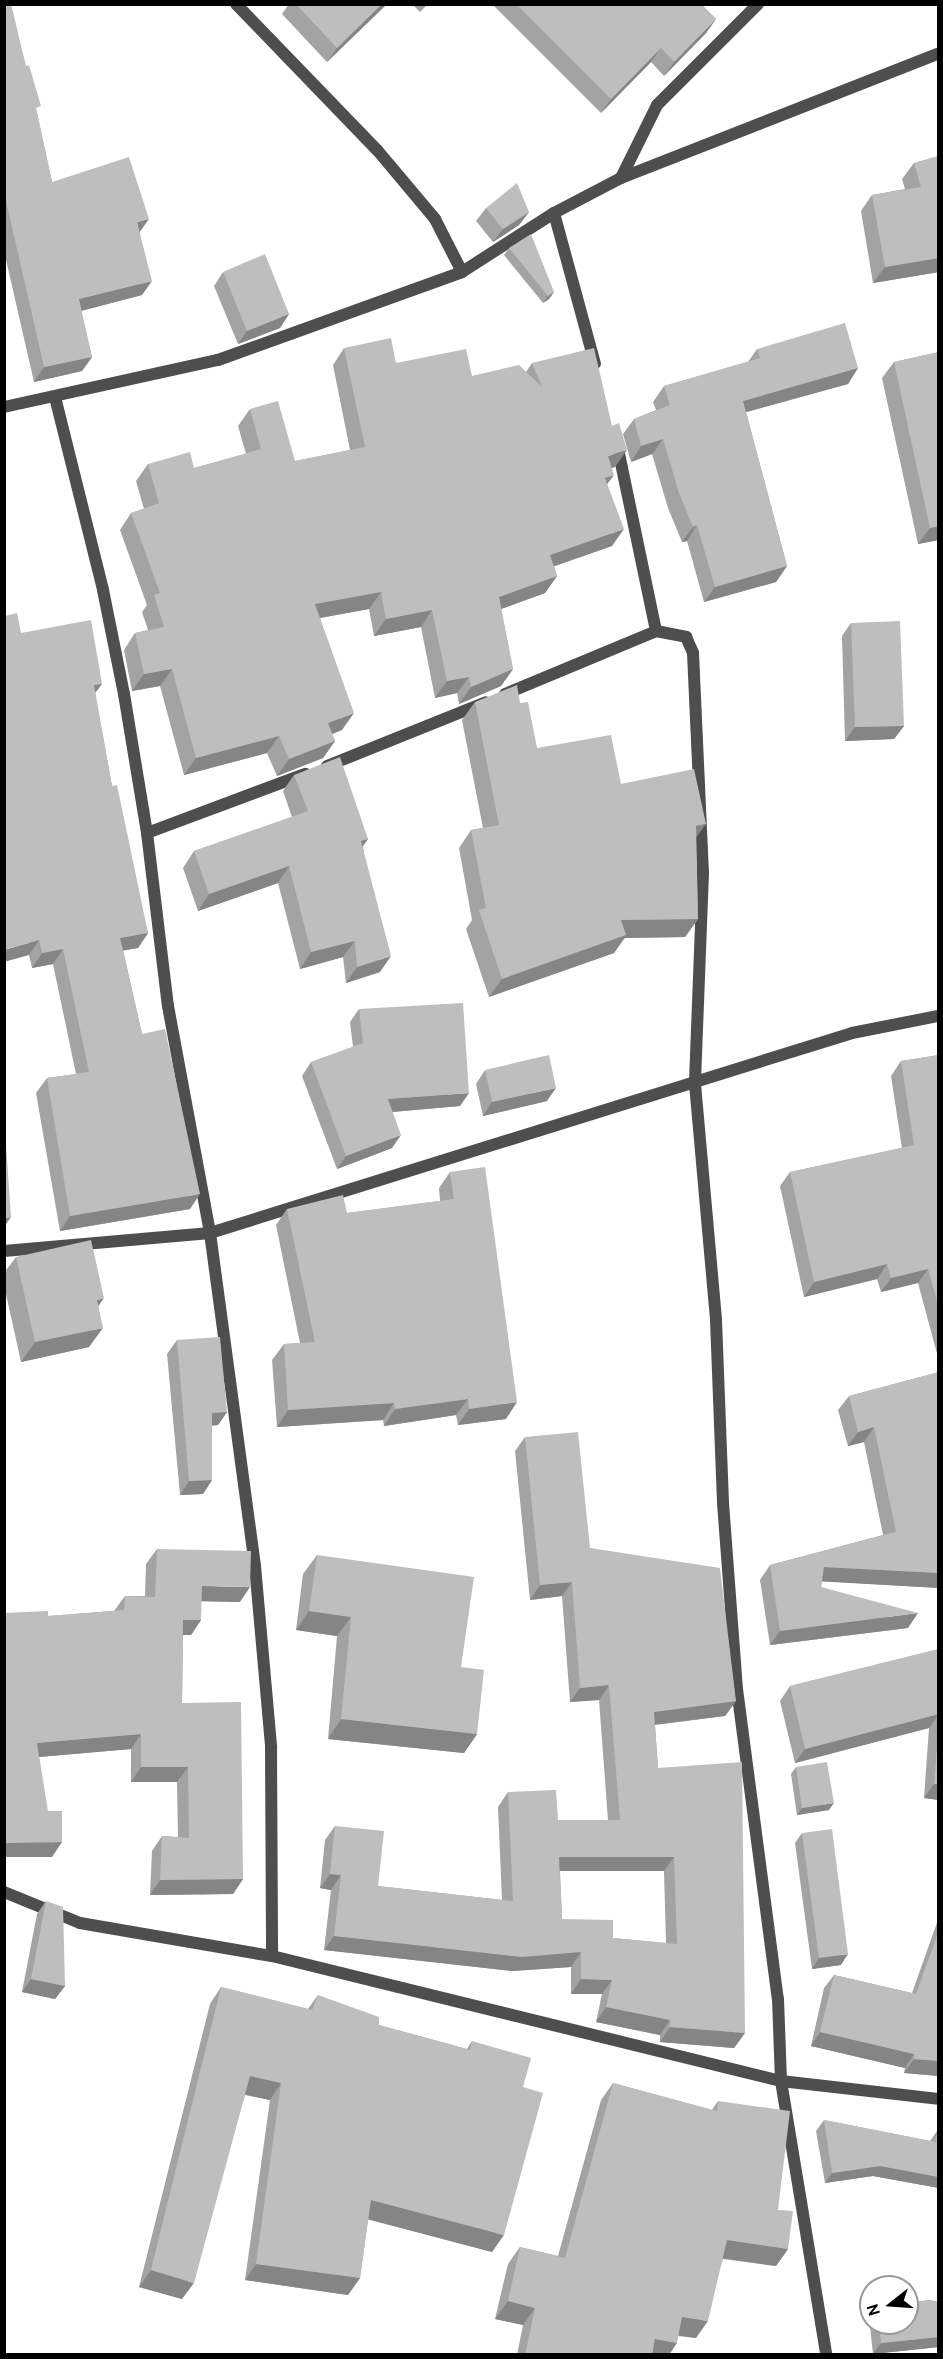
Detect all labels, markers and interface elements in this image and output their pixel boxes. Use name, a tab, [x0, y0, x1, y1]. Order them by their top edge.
north arrow	[859, 2275, 919, 2335]
text: N	[862, 2302, 884, 2318]

